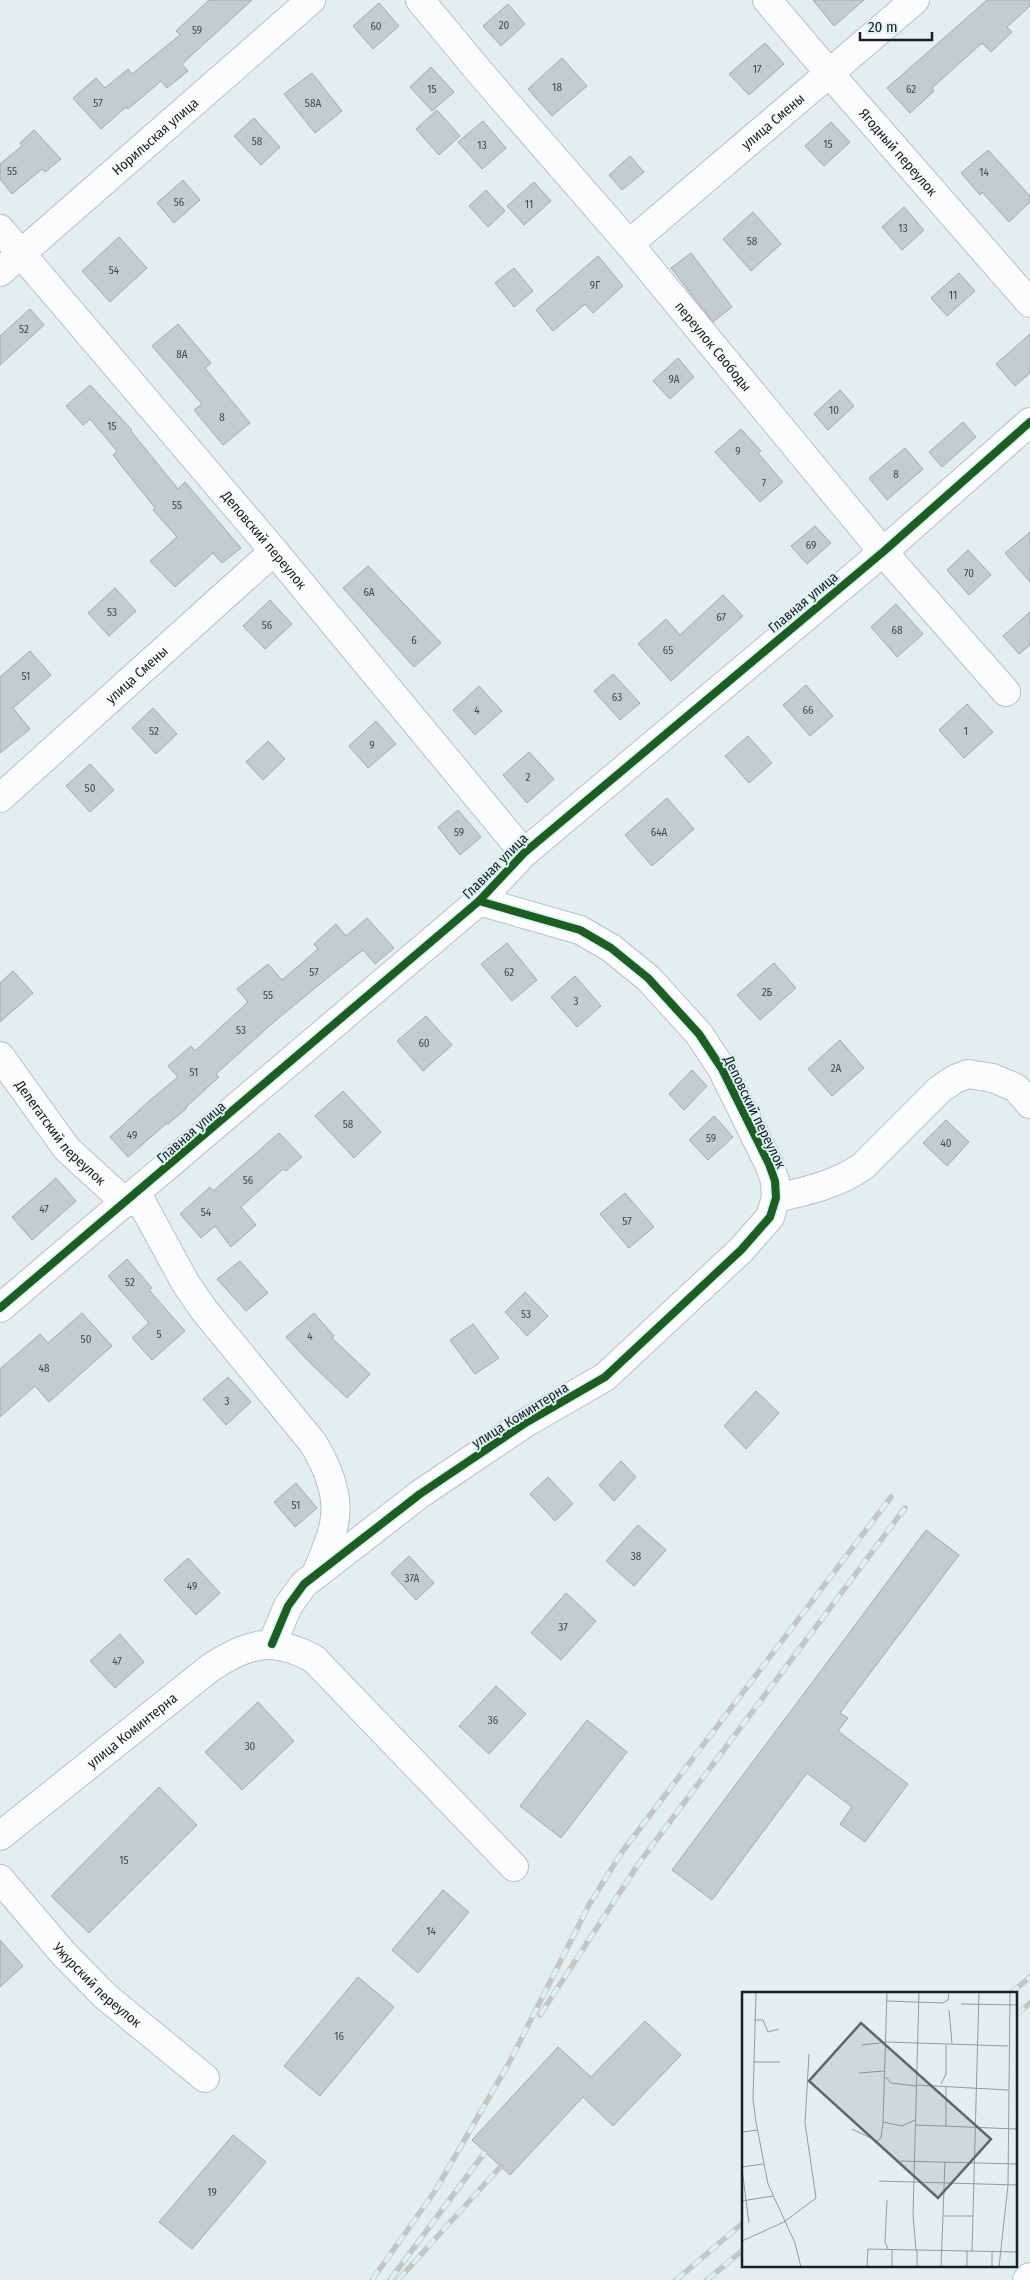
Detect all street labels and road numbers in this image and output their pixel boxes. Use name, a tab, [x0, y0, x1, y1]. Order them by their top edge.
street label: улица Смены	[738, 90, 808, 153]
street label: Норильская улица	[109, 94, 202, 179]
street label: Ягодный переулок	[855, 105, 941, 200]
street label: переулок Свободы	[671, 298, 755, 395]
street label: Деповский переулок	[217, 487, 310, 593]
street label: Главная улица	[765, 568, 842, 636]
street label: улица Смены	[102, 643, 172, 708]
street label: Главная улица	[459, 830, 532, 903]
street label: Деповский переулок	[719, 1052, 789, 1172]
street label: Делегатский переулок	[11, 1076, 109, 1189]
street label: Главная улица	[153, 1098, 229, 1167]
street label: улица Коминтерна	[469, 1379, 572, 1452]
street label: улица Коминтерна	[84, 1690, 181, 1772]
street label: Ужурский переулок	[48, 1939, 145, 2032]

